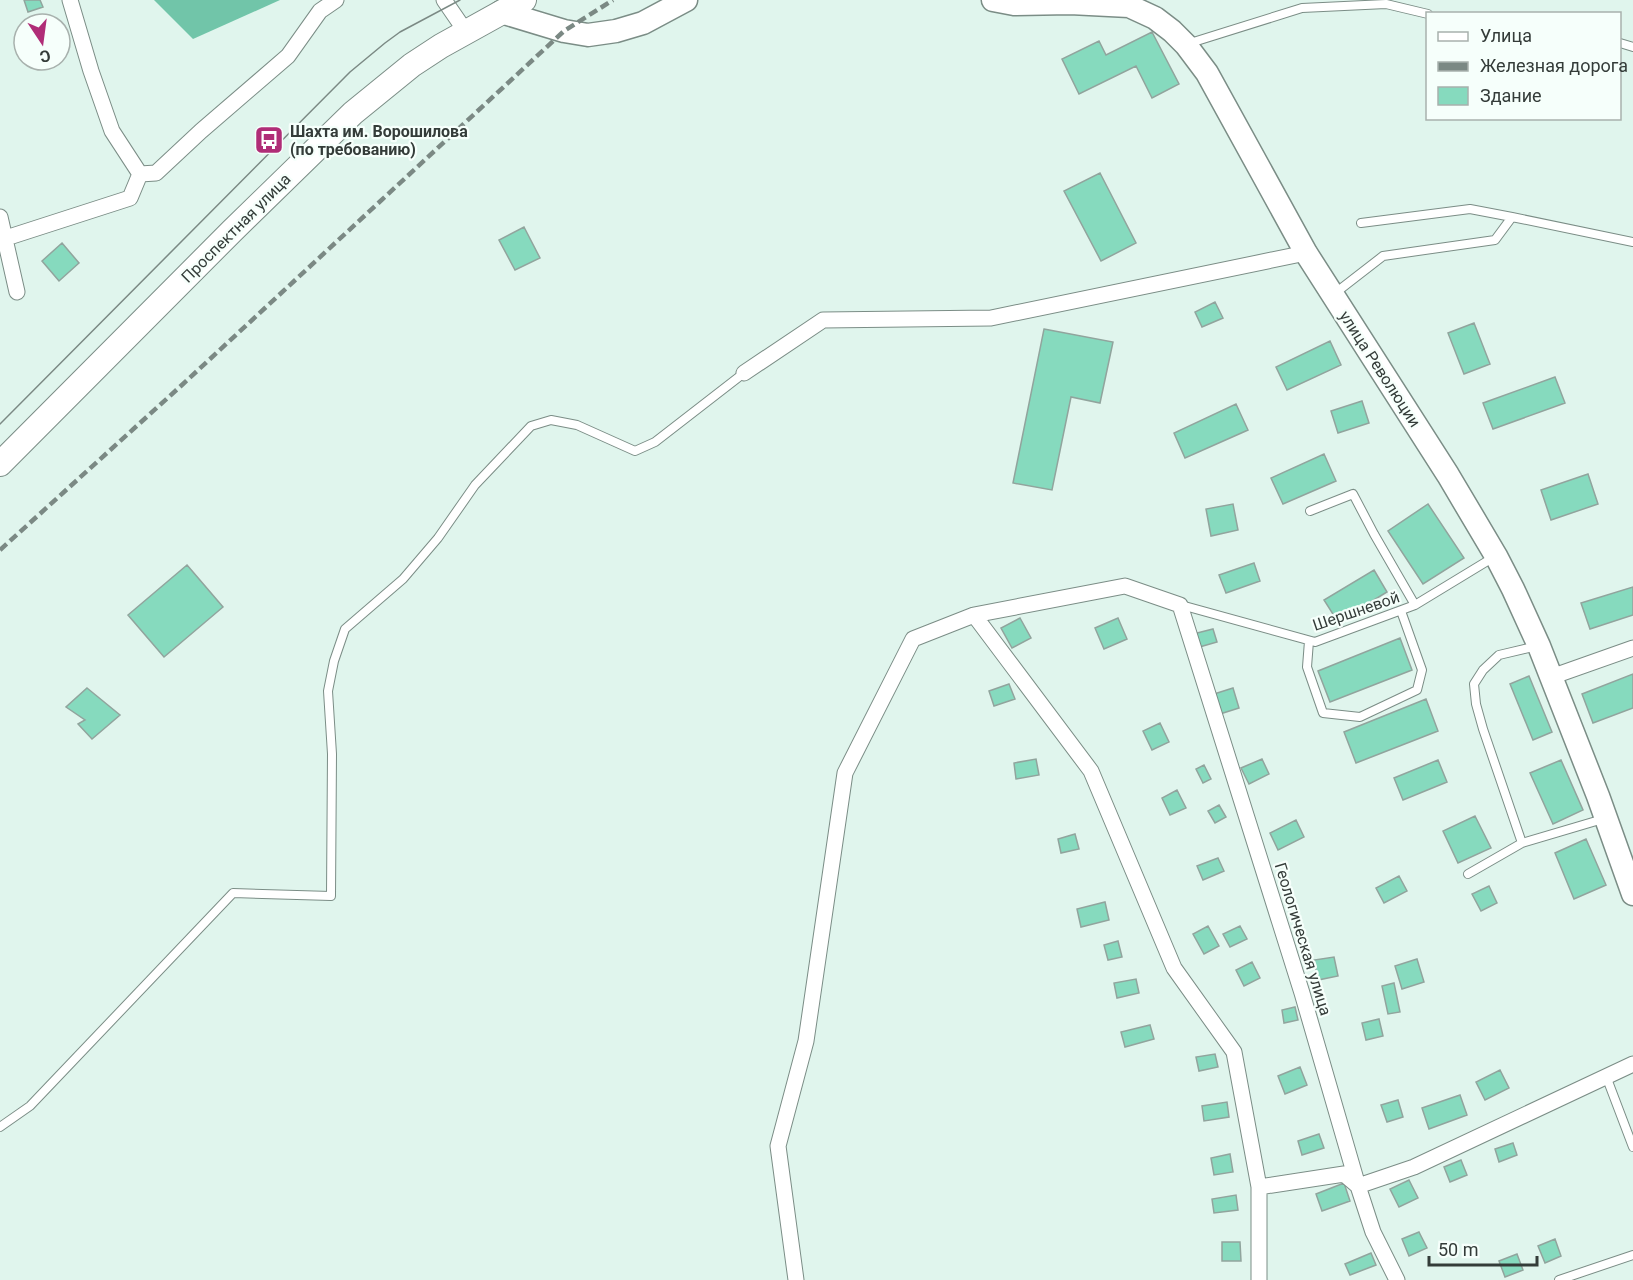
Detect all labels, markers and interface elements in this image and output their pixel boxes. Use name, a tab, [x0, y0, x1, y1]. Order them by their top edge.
north arrow	[12, 12, 72, 72]
legend	[1426, 12, 1621, 120]
text: Улица	[1480, 25, 1532, 46]
text: С	[38, 46, 52, 67]
text: Железная дорога	[1480, 55, 1628, 76]
text: Здание	[1480, 85, 1542, 106]
place label: Шахта им. Ворошилова (по требованию)	[290, 122, 468, 159]
bus stop icon: Шахта им. Ворошилова (по требованию)	[253, 124, 285, 156]
street label: Проспектная улица	[177, 169, 295, 287]
street label: улица Революции	[1335, 307, 1425, 431]
street label: Шершневой	[1310, 587, 1402, 635]
street label: Геологическая улица	[1271, 860, 1335, 1018]
scale bar	[1429, 1229, 1537, 1267]
text: 50 m	[1438, 1239, 1478, 1260]

